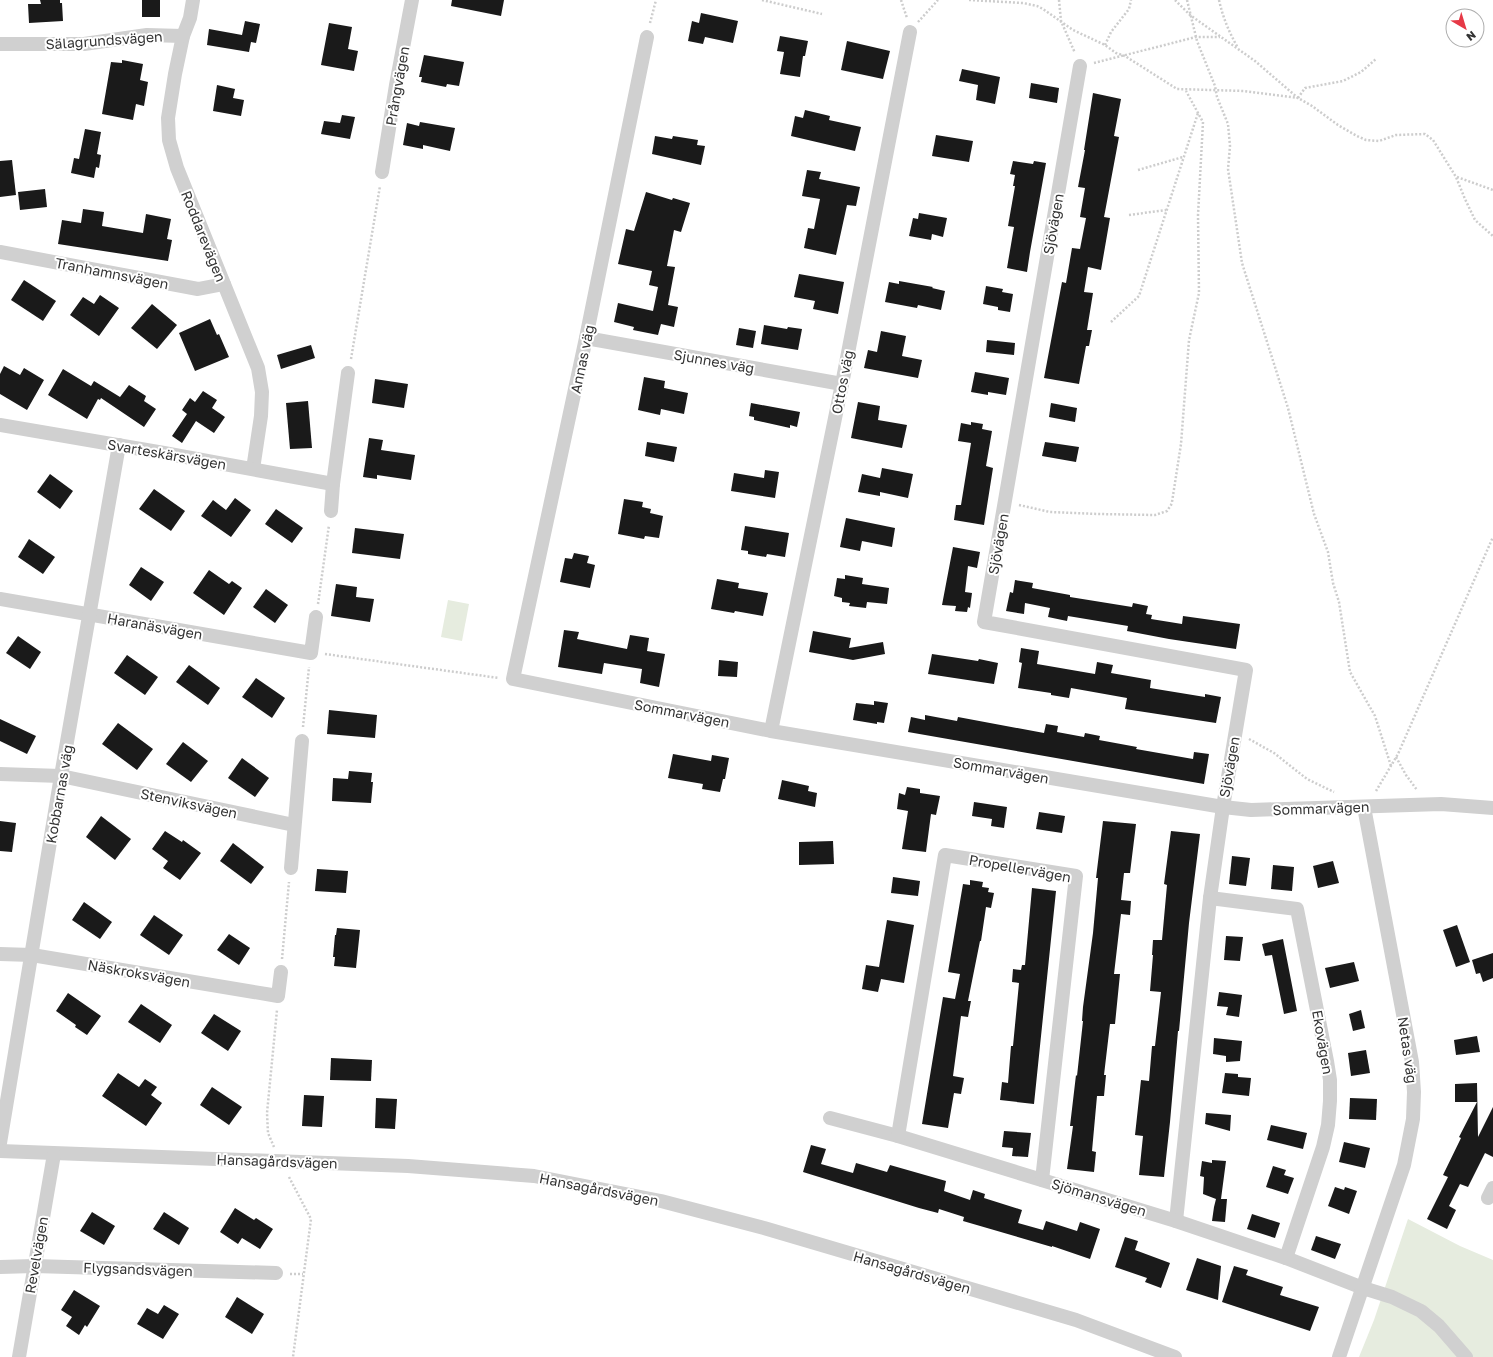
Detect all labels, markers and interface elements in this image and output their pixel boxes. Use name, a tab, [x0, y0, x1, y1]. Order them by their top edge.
north arrow	[1445, 8, 1485, 48]
street label: Sälagrundsvägen	[45, 27, 163, 53]
text: N	[1464, 29, 1479, 44]
street label: Prångvägen	[382, 45, 412, 127]
street label: Roddarevägen	[178, 188, 230, 284]
street label: Sjövägen	[1039, 192, 1067, 256]
street label: Tranhamnsvägen	[54, 254, 170, 292]
street label: Annas väg	[566, 323, 598, 395]
street label: Sjunnes väg	[672, 346, 756, 376]
street label: Ottos väg	[827, 349, 857, 415]
street label: Svarteskärsvägen	[106, 435, 228, 473]
street label: Sjövägen	[984, 512, 1012, 576]
street label: Haranäsvägen	[106, 609, 204, 643]
street label: Sommarvägen	[633, 695, 731, 731]
street label: Sjövägen	[1215, 735, 1243, 799]
street label: Kobbarnas väg	[42, 743, 76, 845]
street label: Sommarvägen	[952, 753, 1050, 787]
street label: Stenviksvägen	[139, 784, 239, 822]
street label: Sommarvägen	[1272, 798, 1370, 818]
street label: Propellervägen	[968, 851, 1072, 885]
street label: Näskroksvägen	[86, 956, 192, 990]
street label: Ekovägen	[1309, 1008, 1337, 1076]
street label: Netas väg	[1395, 1016, 1421, 1084]
street label: Hansagårdsvägen	[216, 1150, 338, 1172]
street label: Hansagårdsvägen	[538, 1169, 660, 1209]
street label: Sjömansvägen	[1050, 1175, 1148, 1219]
street label: Revelvägen	[21, 1215, 51, 1295]
street label: Hansagårdsvägen	[851, 1247, 973, 1297]
street label: Flygsandsvägen	[83, 1259, 193, 1279]

